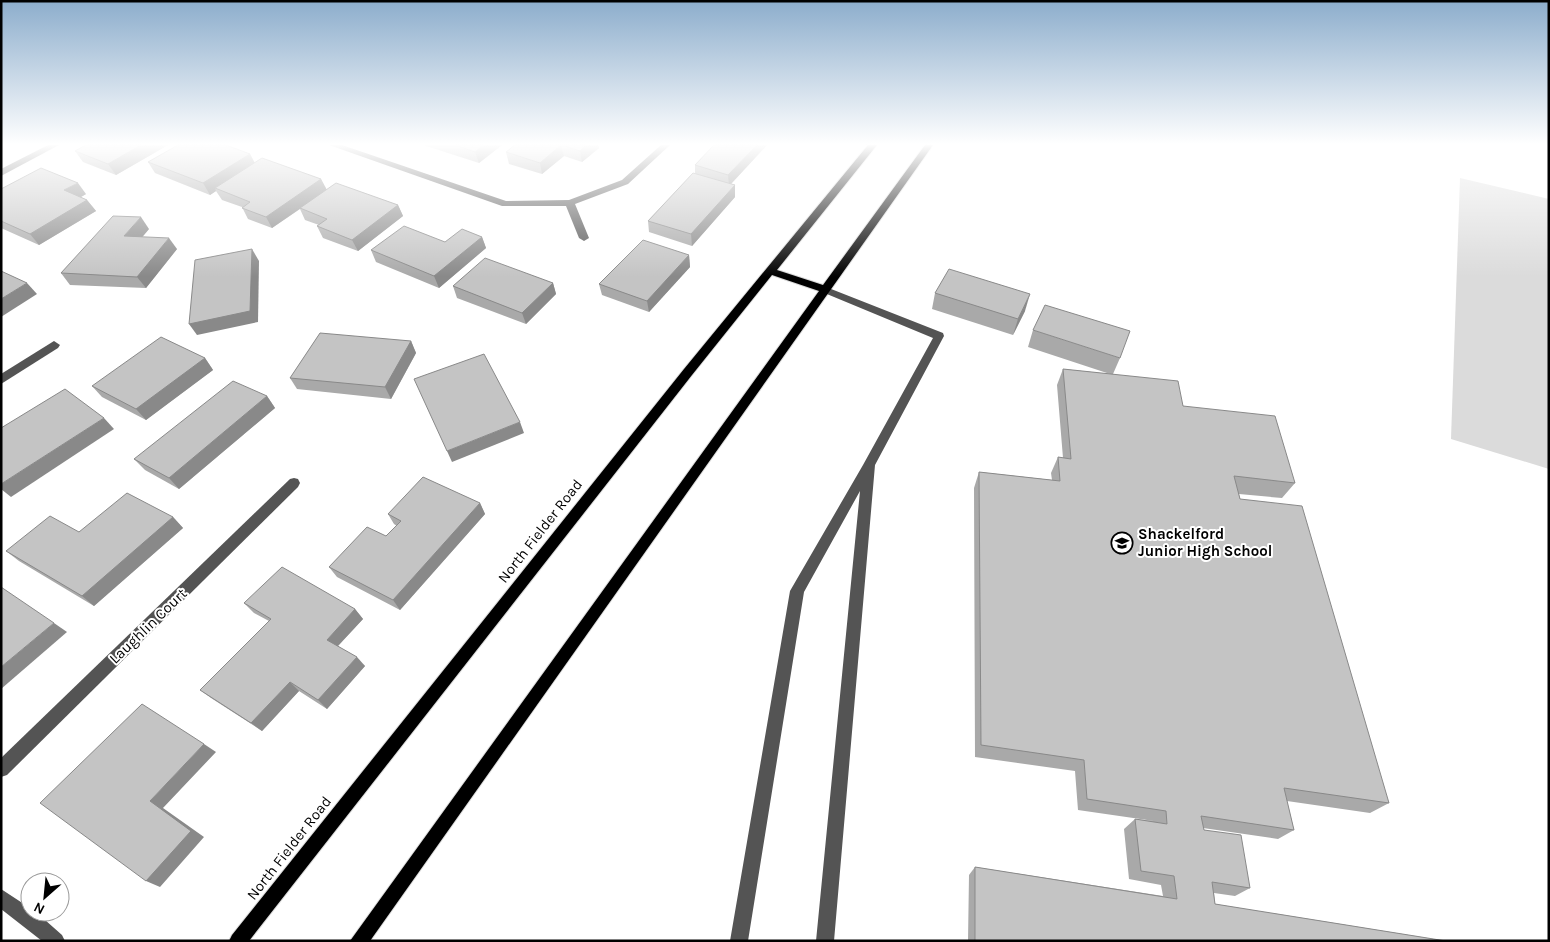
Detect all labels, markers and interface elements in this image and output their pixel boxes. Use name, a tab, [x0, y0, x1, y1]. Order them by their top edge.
street label: North Fielder Road	[494, 476, 586, 586]
place label: Shackelford Junior High School	[1138, 525, 1272, 560]
school or university icon: Shackelford Junior High School	[1110, 531, 1134, 555]
street label: Laughlin Court	[106, 584, 191, 667]
street label: North Fielder Road	[243, 793, 335, 903]
north arrow	[20, 872, 70, 922]
text: N	[31, 898, 48, 918]

